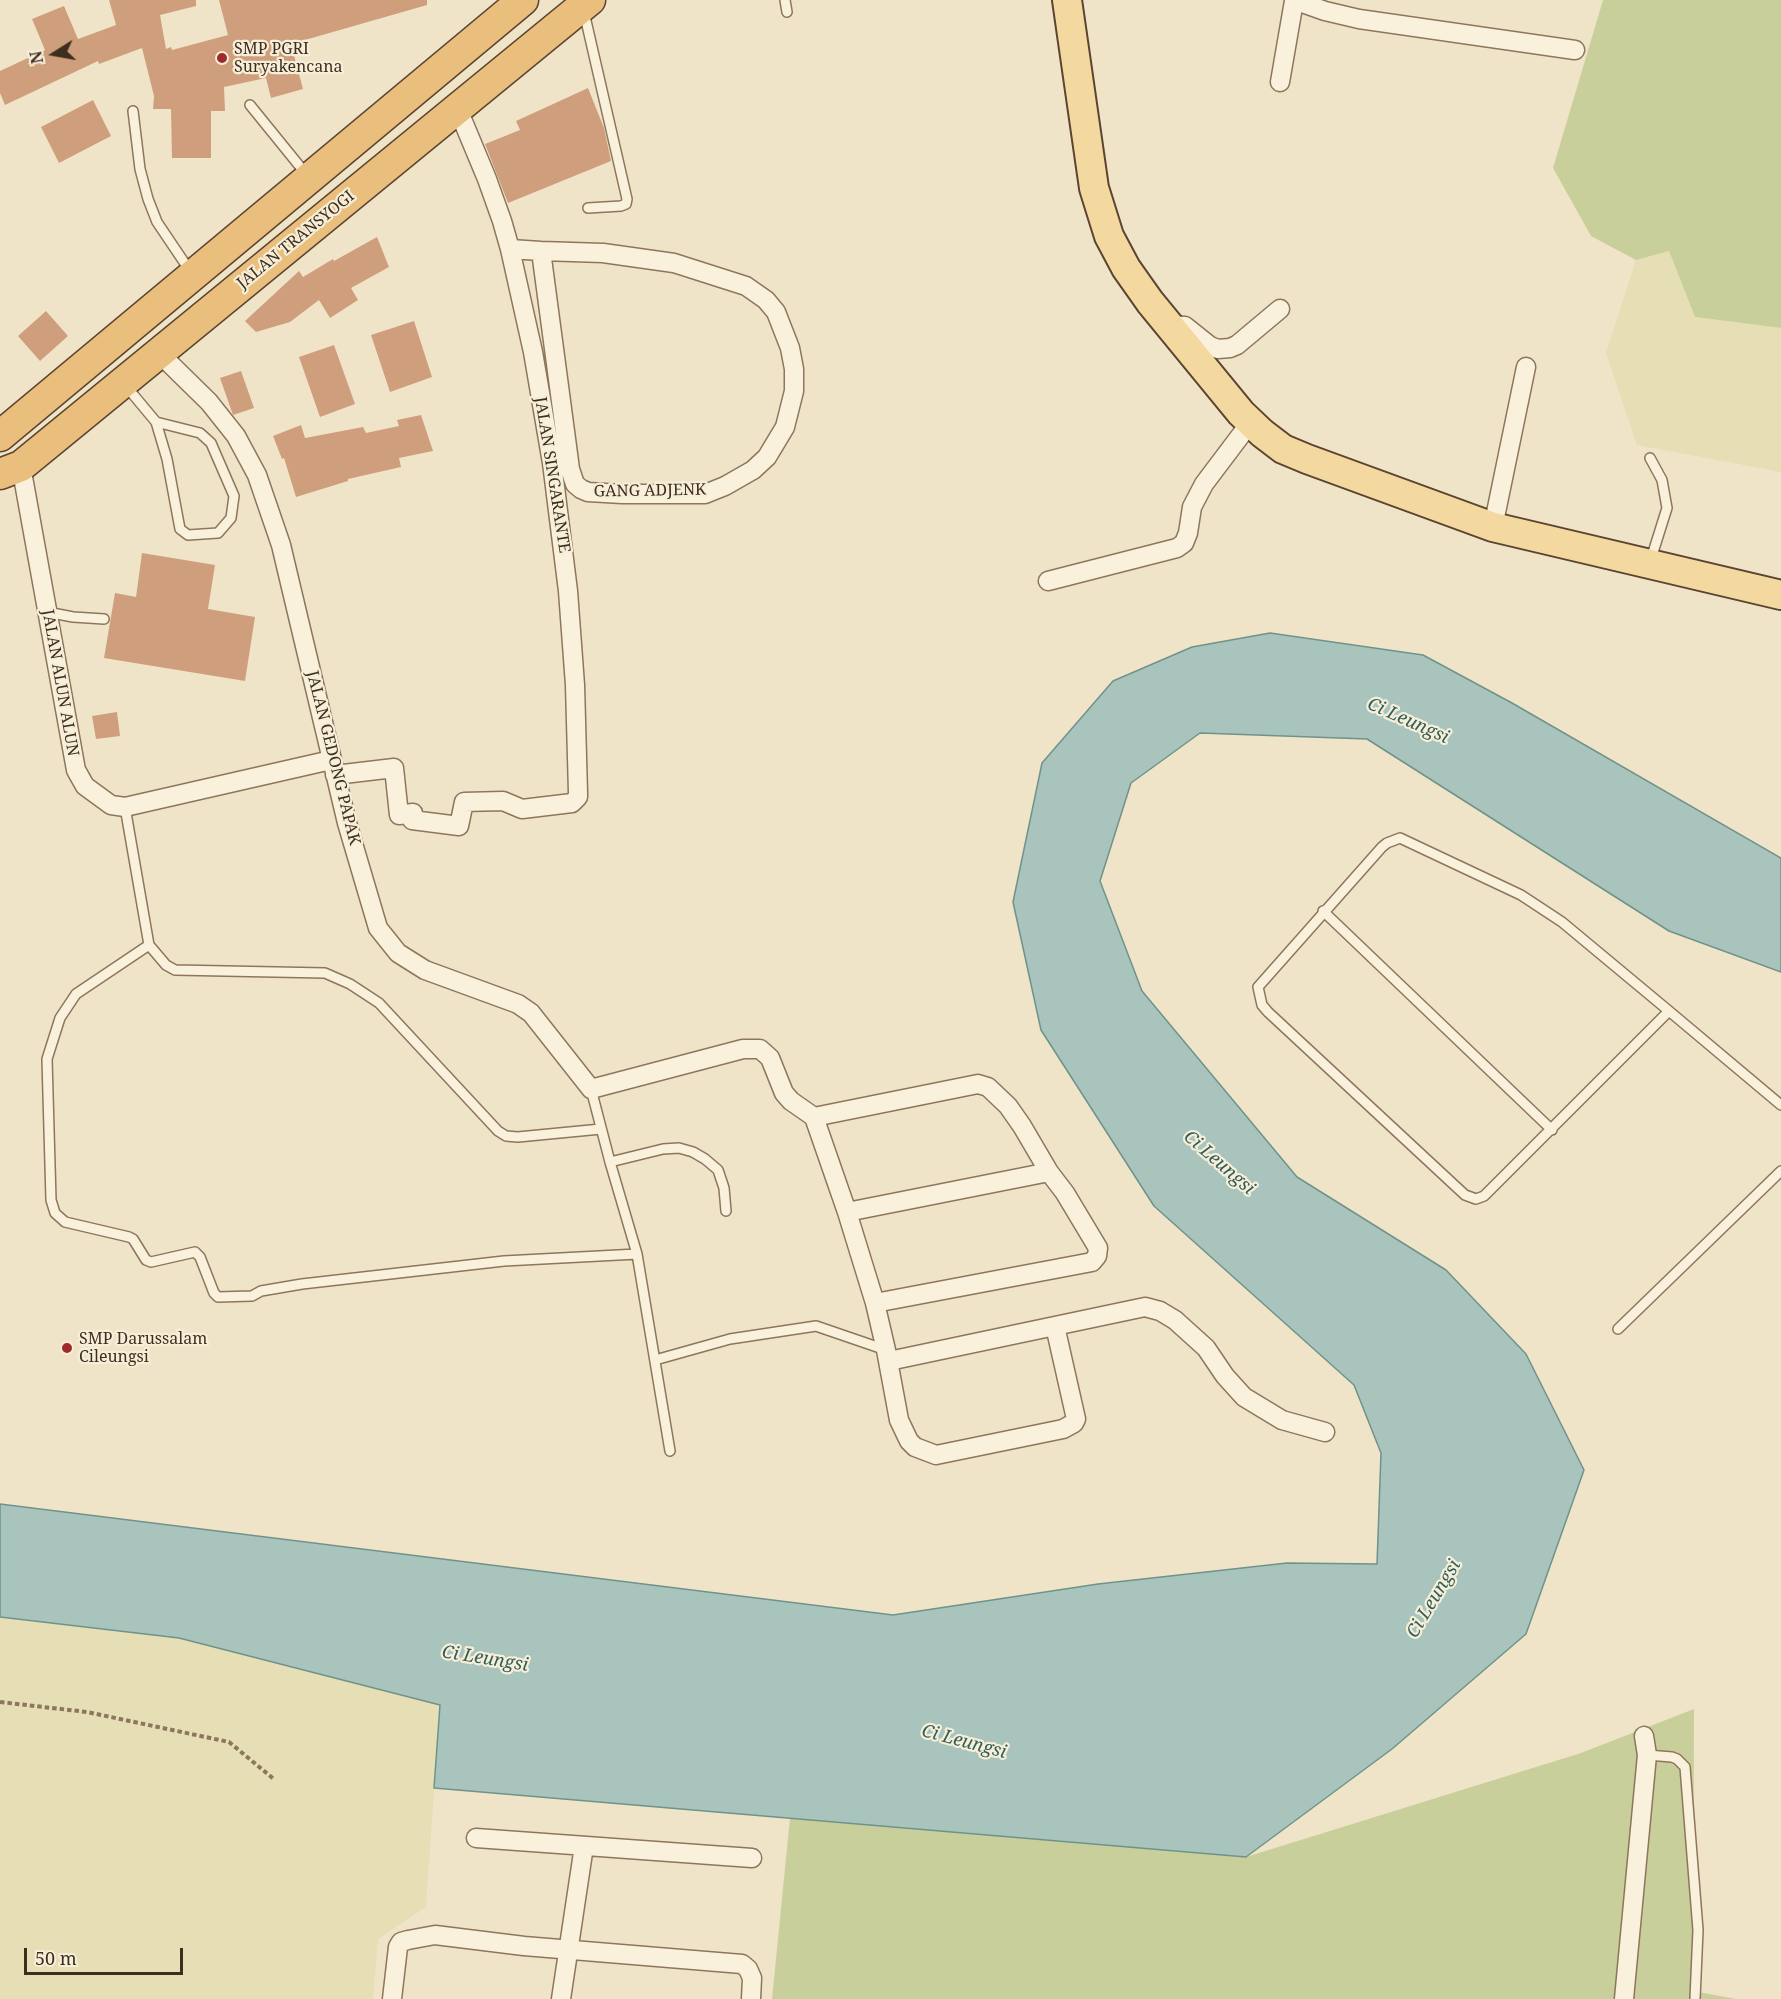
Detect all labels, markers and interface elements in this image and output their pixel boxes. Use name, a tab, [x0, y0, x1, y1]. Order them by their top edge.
north arrow	[24, 24, 84, 84]
place label: SMP PGRI Suryakencana	[234, 39, 343, 77]
text: N	[24, 49, 48, 66]
marker: SMP PGRI Suryakencana	[215, 51, 229, 65]
street label: JALAN TRANSYOGI	[233, 187, 359, 293]
street label: JALAN SINGARANTE	[530, 396, 574, 554]
street label: GANG ADJENK	[594, 480, 706, 502]
street label: JALAN ALUN ALUN	[38, 608, 82, 758]
street label: JALAN GEDONG PAPAK	[302, 669, 364, 847]
water label: Ci Leungsi	[1364, 693, 1452, 749]
water label: Ci Leungsi	[1179, 1126, 1259, 1200]
place label: SMP Darussalam Cileungsi	[79, 1329, 207, 1367]
marker: SMP Darussalam Cileungsi	[60, 1341, 74, 1355]
water label: Ci Leungsi	[1402, 1556, 1466, 1642]
water label: Ci Leungsi	[440, 1642, 530, 1676]
water label: Ci Leungsi	[919, 1720, 1009, 1764]
scale bar	[27, 1936, 186, 1974]
text: 50 m	[35, 1946, 77, 1970]

